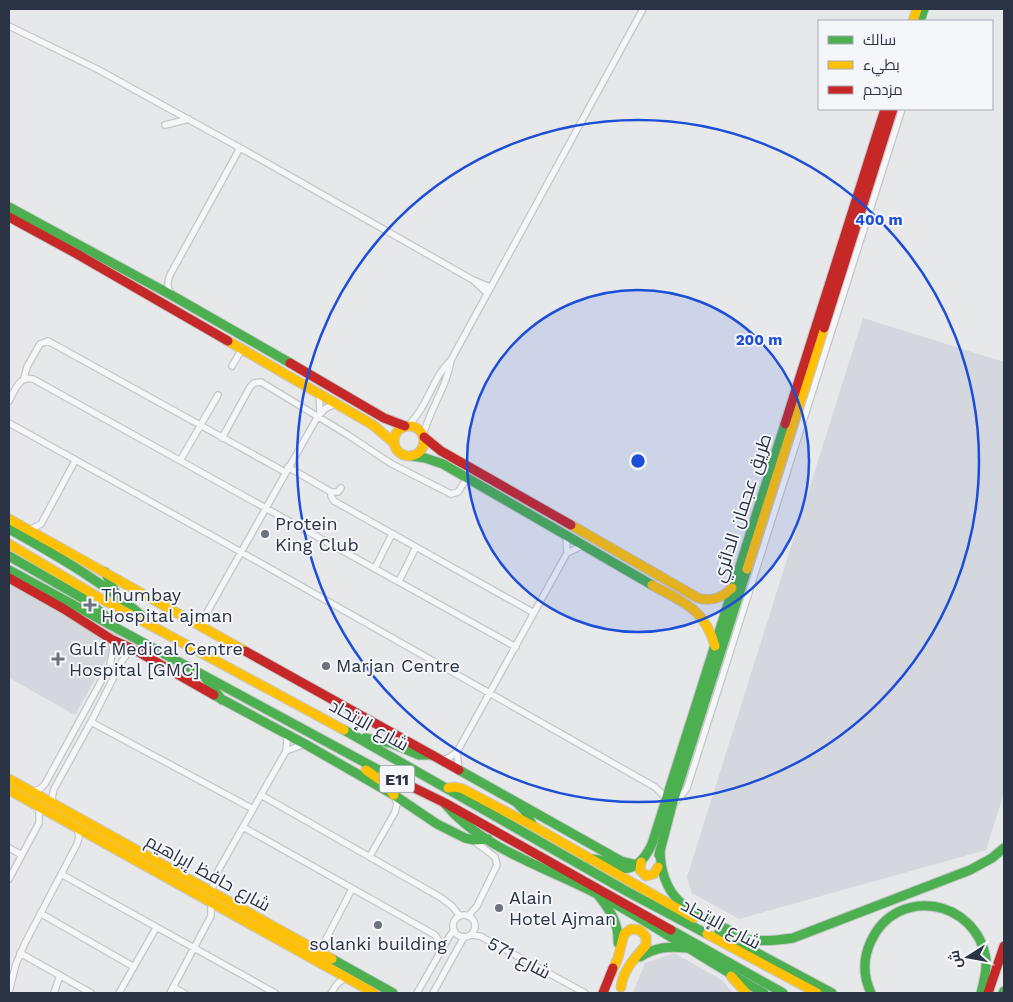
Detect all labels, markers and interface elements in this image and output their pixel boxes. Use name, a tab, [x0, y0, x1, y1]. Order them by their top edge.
legend	[818, 20, 993, 110]
text: سالك	[863, 31, 896, 49]
text: بطيء	[863, 56, 900, 77]
text: مزدحم	[863, 81, 903, 100]
text: 400 m	[855, 211, 903, 229]
text: 200 m	[736, 331, 782, 349]
street label: طريق عجمان الدائري	[708, 431, 779, 586]
centre of rings	[629, 452, 647, 470]
place label: Protein King Club	[275, 513, 359, 555]
marker: Protein King Club	[259, 528, 271, 540]
place label: Thumbay Hospital ajman	[101, 584, 233, 626]
marker: Thumbay Hospital ajman	[83, 598, 97, 612]
place label: Gulf Medical Centre Hospital [GMC]	[69, 638, 243, 680]
marker: Gulf Medical Centre Hospital [GMC]	[51, 652, 65, 666]
place label: Marjan Centre	[336, 655, 460, 676]
marker: Marjan Centre	[320, 660, 332, 672]
street label: شارع الإتحاد	[325, 694, 412, 757]
road number: E11	[380, 766, 414, 792]
street label: شارع حافظ إبراهيم	[141, 830, 274, 917]
place label: Alain Hotel Ajman	[509, 887, 616, 929]
street label: شارع الإتحاد	[677, 894, 765, 955]
marker: Alain Hotel Ajman	[493, 902, 505, 914]
marker: solanki building	[372, 919, 384, 931]
street label: شارع 571	[483, 932, 554, 985]
north arrow	[943, 932, 993, 982]
place label: solanki building	[309, 933, 447, 954]
text: ش	[946, 949, 966, 970]

